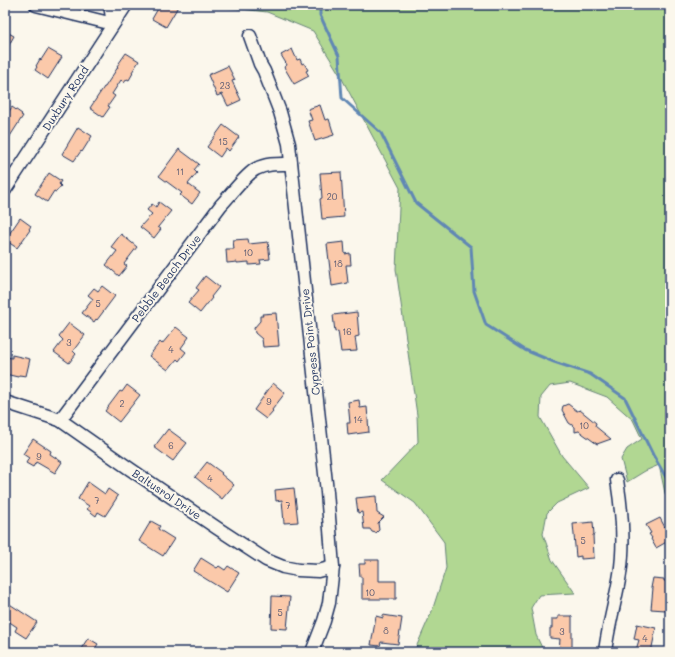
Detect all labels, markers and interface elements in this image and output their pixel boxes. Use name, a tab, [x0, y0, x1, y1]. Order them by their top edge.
street label: Duxbury Road	[38, 63, 92, 133]
house number: 23	[220, 80, 230, 91]
house number: 15	[218, 136, 228, 147]
house number: 11	[176, 166, 184, 177]
house number: 20	[327, 191, 338, 202]
street label: Pebble Beach Drive	[128, 231, 204, 325]
house number: 10	[243, 247, 253, 258]
house number: 18	[333, 258, 343, 269]
street label: Cypress Point Drive	[297, 288, 323, 396]
house number: 5	[95, 298, 101, 309]
house number: 16	[342, 326, 352, 337]
house number: 3	[66, 337, 72, 348]
house number: 4	[168, 344, 174, 355]
house number: 9	[266, 396, 272, 407]
house number: 2	[119, 398, 125, 409]
house number: 14	[353, 414, 363, 425]
house number: 10	[579, 420, 589, 431]
house number: 6	[168, 440, 174, 451]
house number: 9	[36, 451, 42, 462]
street label: Baltusrol Drive	[130, 465, 205, 523]
house number: 4	[207, 473, 213, 484]
house number: 7	[94, 495, 100, 506]
house number: 7	[285, 500, 291, 511]
house number: 5	[580, 535, 586, 546]
house number: 10	[365, 587, 375, 598]
house number: 5	[277, 607, 283, 618]
house number: 8	[383, 625, 389, 636]
house number: 3	[559, 626, 565, 637]
house number: 4	[642, 633, 648, 644]

